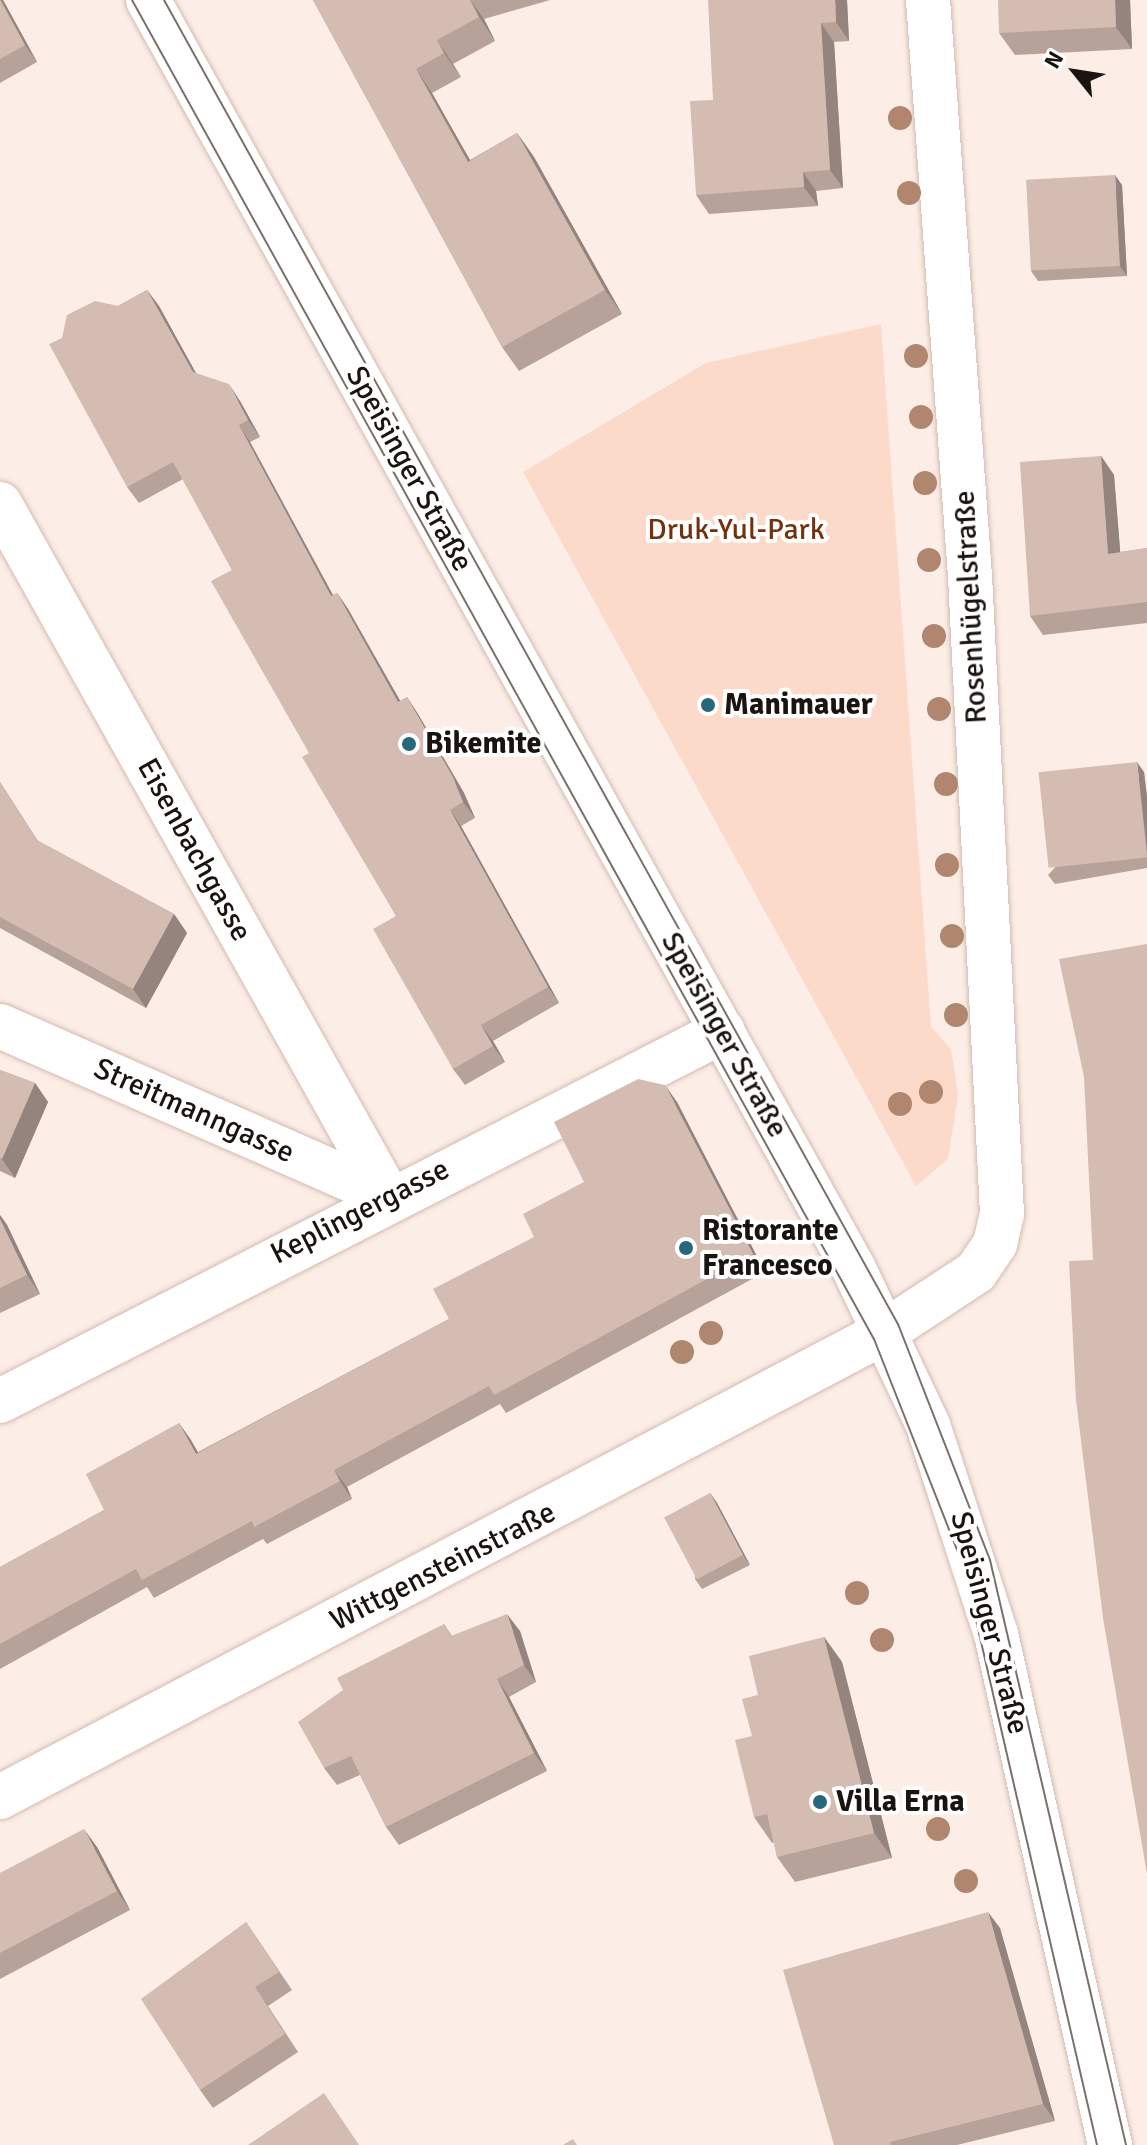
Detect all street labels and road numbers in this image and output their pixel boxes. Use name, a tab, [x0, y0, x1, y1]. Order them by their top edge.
street label: Speisinger Straße	[338, 360, 480, 578]
street label: Rosenhügelstraße	[947, 489, 995, 725]
street label: Eisenbachgasse	[129, 752, 259, 948]
street label: Speisinger Straße	[653, 926, 795, 1144]
street label: Streitmanngasse	[88, 1051, 300, 1171]
street label: Keplingergasse	[265, 1152, 455, 1272]
street label: Wittgensteinstraße	[324, 1495, 562, 1639]
street label: Speisinger Straße	[942, 1508, 1036, 1738]

